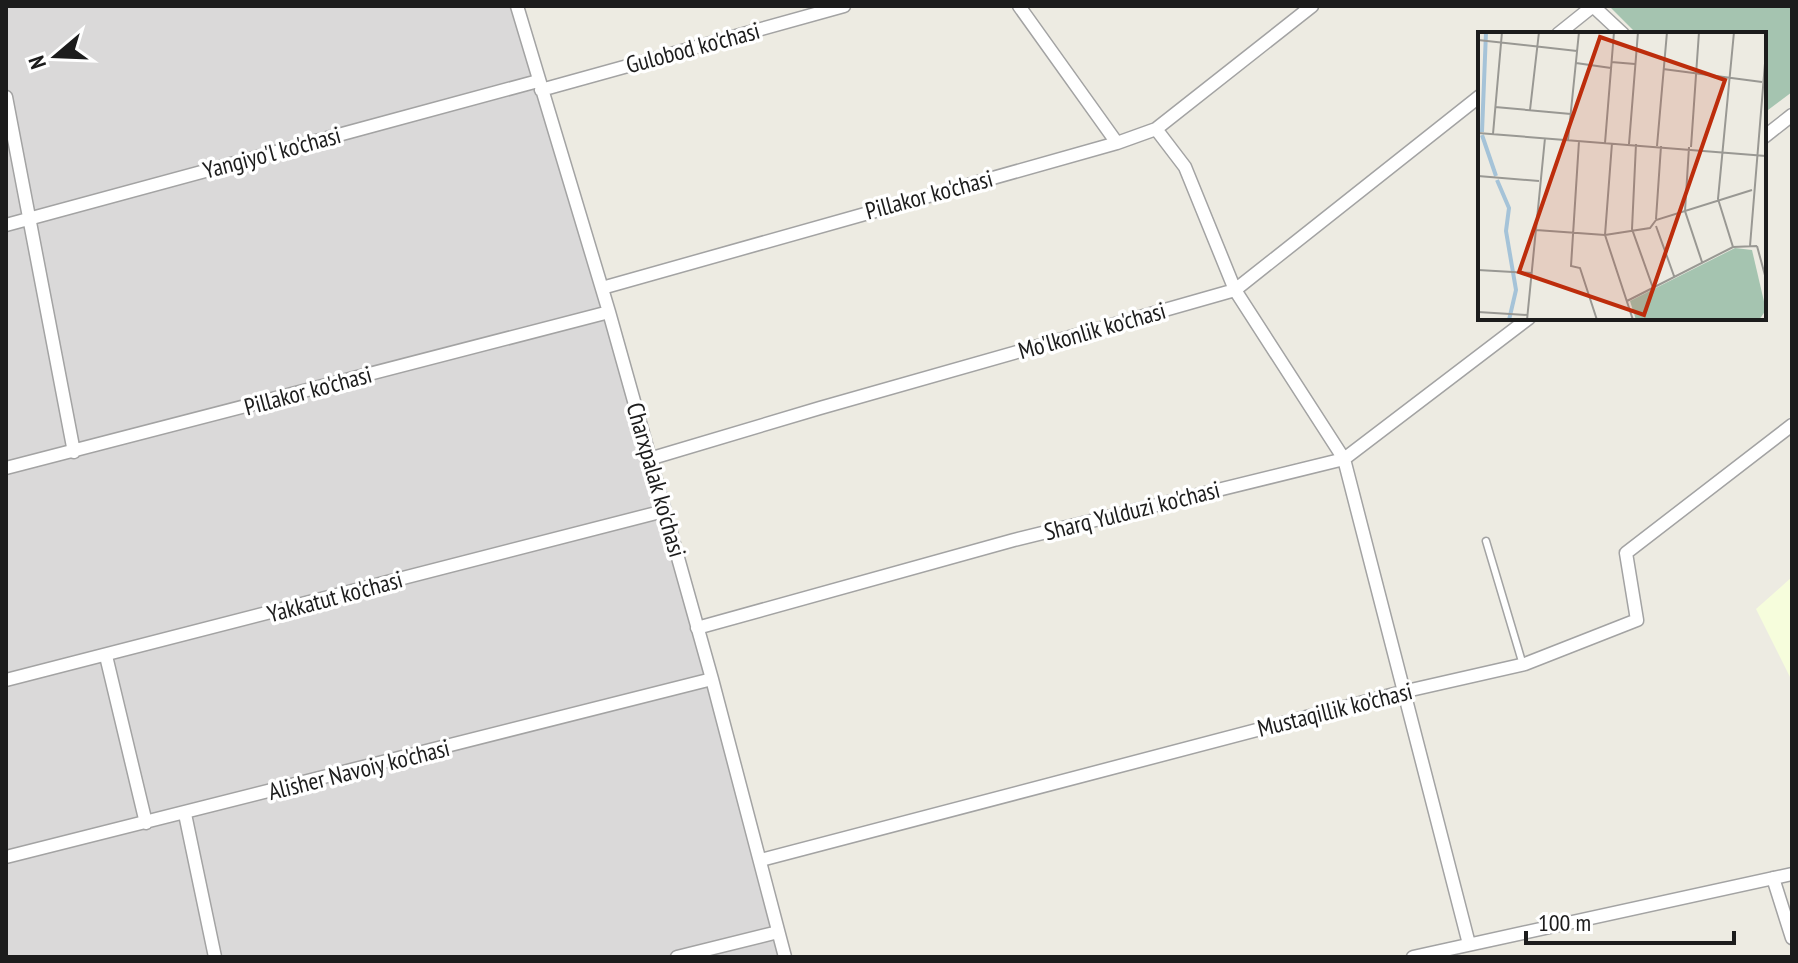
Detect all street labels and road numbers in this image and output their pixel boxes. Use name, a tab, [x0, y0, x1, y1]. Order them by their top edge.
street label: Gulobod ko'chasi	[623, 15, 763, 80]
street label: Yangiyo'l ko'chasi	[200, 119, 344, 186]
street label: Pillakor ko'chasi	[862, 163, 996, 226]
street label: Mo'lkonlik ko'chasi	[1015, 295, 1169, 366]
street label: Pillakor ko'chasi	[241, 359, 375, 422]
street label: Charxpalak ko'chasi	[620, 399, 693, 561]
street label: Sharq Yulduzi ko'chasi	[1041, 474, 1223, 547]
street label: Yakkatut ko'chasi	[264, 564, 406, 629]
street label: Mustaqillik ko'chasi	[1254, 675, 1416, 744]
street label: Alisher Navoiy ko'chasi	[265, 732, 453, 807]

